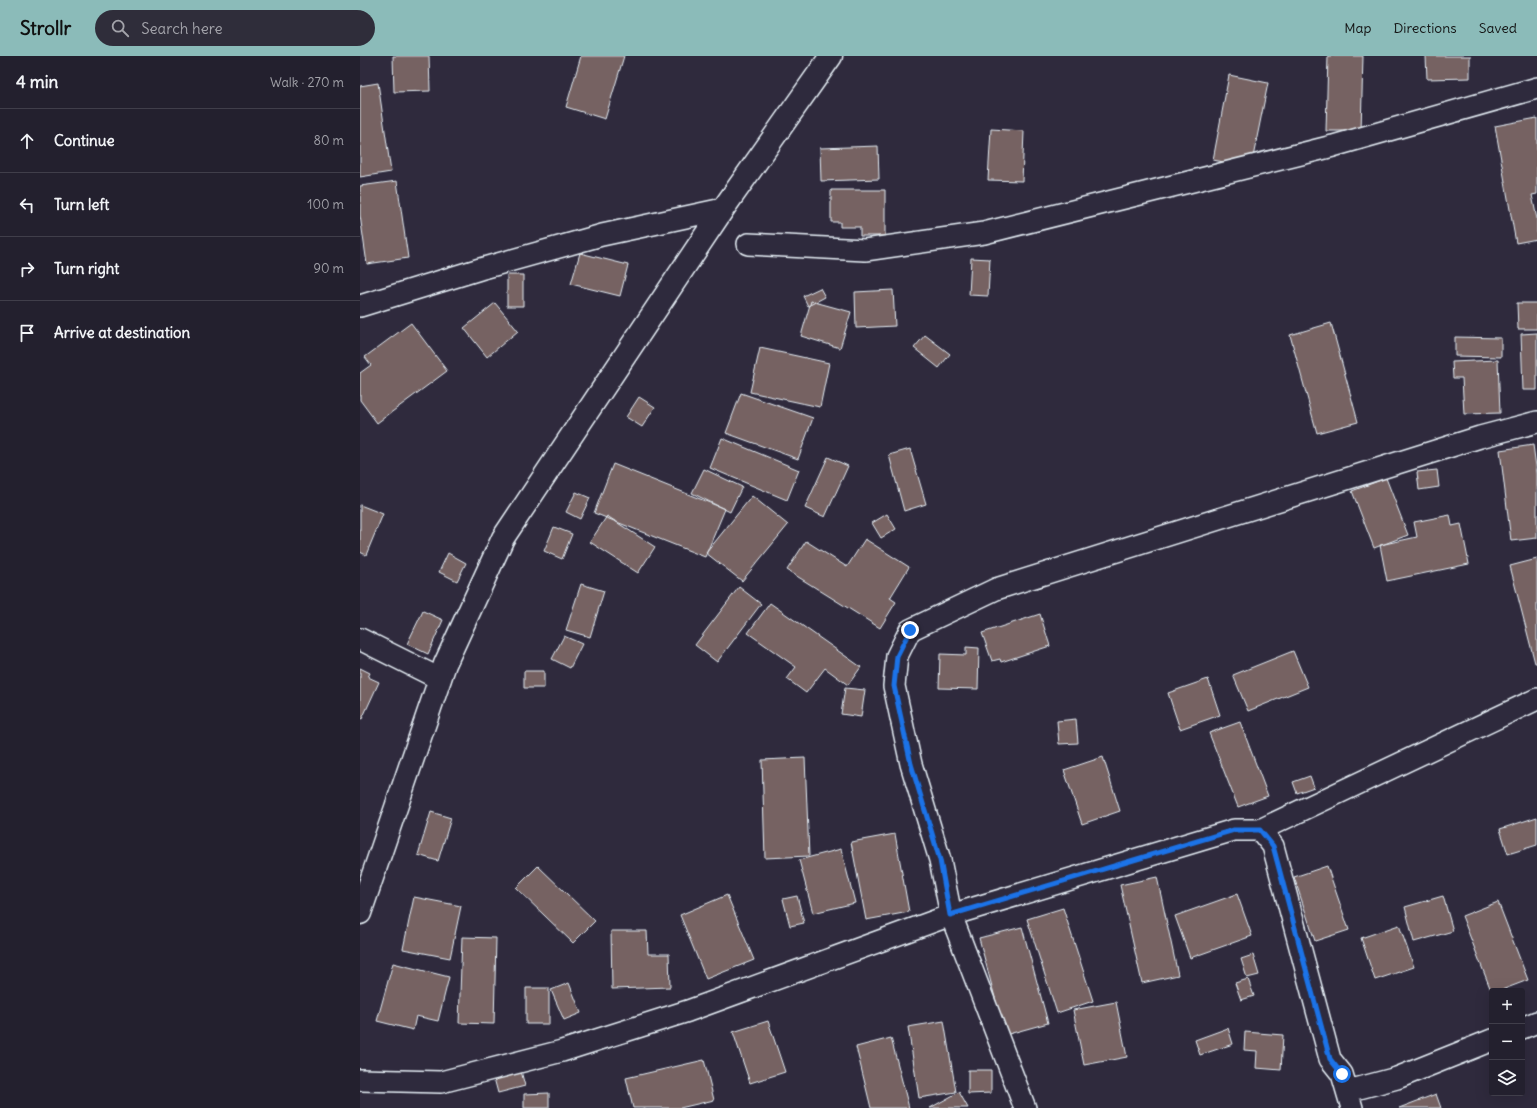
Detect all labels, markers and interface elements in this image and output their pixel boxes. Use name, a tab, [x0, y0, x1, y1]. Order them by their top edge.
search box	[95, 10, 375, 46]
text: Strollr	[20, 16, 71, 40]
icon: search	[109, 17, 131, 39]
text: Search here	[141, 19, 223, 38]
text: Map	[1344, 19, 1371, 37]
text: Directions	[1393, 19, 1457, 37]
text: Saved	[1479, 19, 1517, 37]
text: 4 min	[16, 71, 58, 93]
text: Walk · 270 m	[270, 74, 344, 91]
icon: ahead	[16, 130, 38, 152]
text: Continue	[54, 131, 115, 150]
text: 80 m	[313, 132, 344, 149]
icon: left	[16, 194, 38, 216]
text: Turn left	[54, 195, 109, 214]
text: 100 m	[307, 196, 344, 213]
icon: right	[16, 258, 38, 280]
text: Turn right	[54, 259, 119, 278]
text: 90 m	[313, 260, 344, 277]
icon: arrive	[16, 322, 38, 344]
text: Arrive at destination	[54, 323, 190, 342]
route end	[901, 621, 919, 639]
map controls	[1489, 988, 1525, 1096]
button: +	[1489, 988, 1525, 1024]
button: −	[1489, 1024, 1525, 1060]
button: layers	[1489, 1060, 1525, 1096]
route start	[1333, 1065, 1351, 1083]

